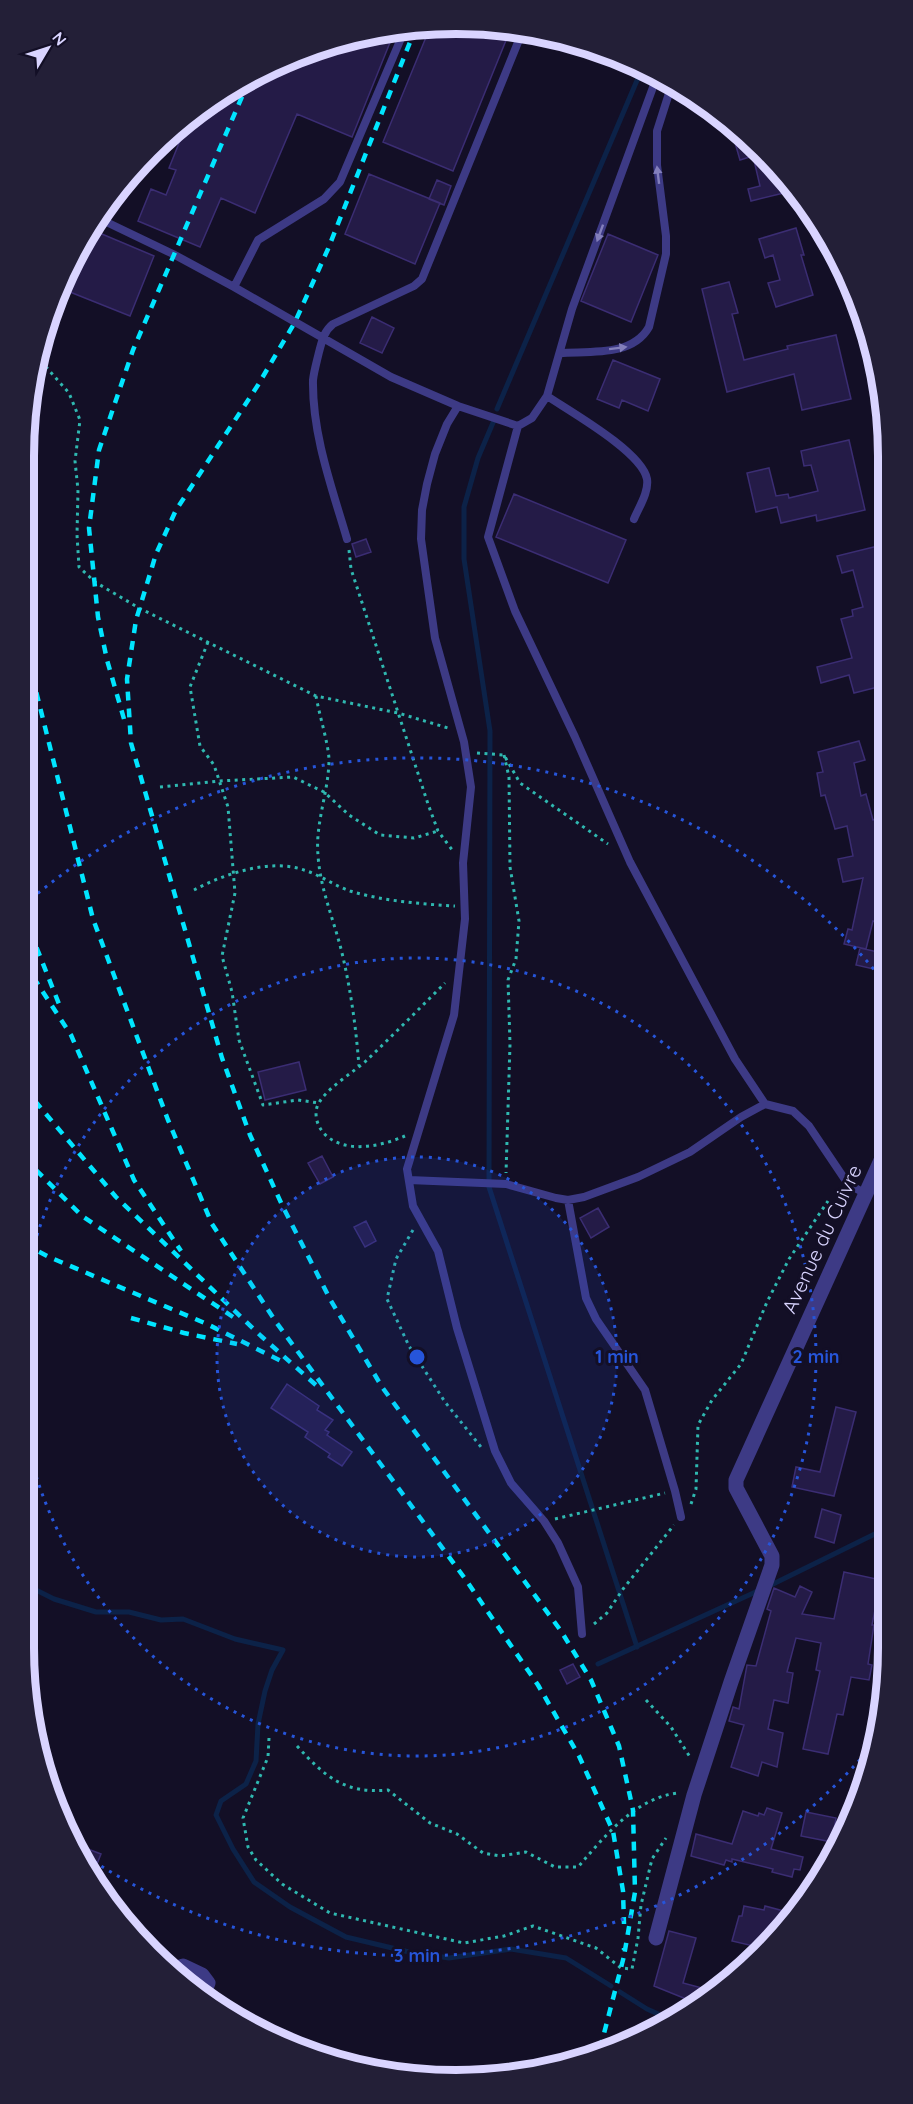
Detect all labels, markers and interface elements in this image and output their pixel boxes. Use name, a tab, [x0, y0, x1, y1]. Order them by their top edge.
north arrow	[18, 18, 78, 78]
text: N	[48, 28, 71, 49]
one-way arrow	[653, 166, 663, 185]
one-way arrow	[595, 224, 605, 242]
one-way arrow	[608, 344, 627, 353]
street label: Avenue du Cuivre	[776, 1161, 867, 1317]
text: 1 min	[595, 1345, 639, 1368]
text: 2 min	[793, 1345, 839, 1368]
centre of rings	[407, 1347, 427, 1367]
text: 3 min	[394, 1944, 440, 1967]

